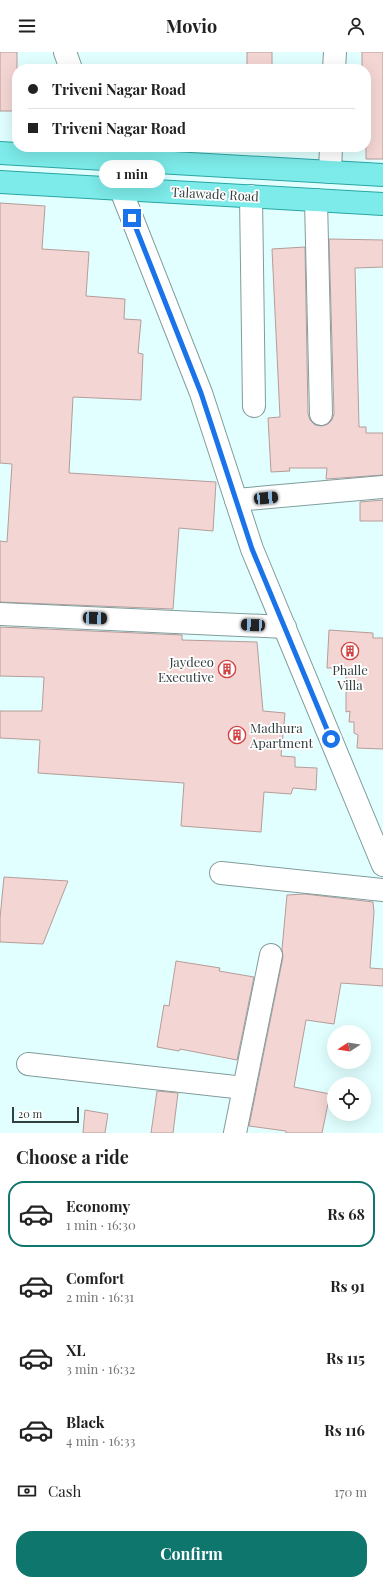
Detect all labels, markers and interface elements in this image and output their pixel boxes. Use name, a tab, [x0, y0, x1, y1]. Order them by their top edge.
text: Movio	[166, 14, 217, 38]
icon: menu	[16, 15, 38, 37]
icon: person	[345, 15, 367, 37]
text: Triveni Nagar Road	[52, 79, 186, 99]
text: Triveni Nagar Road	[52, 118, 186, 138]
callout: 1 min	[99, 160, 165, 188]
text: 1 min	[116, 165, 148, 182]
street label: Talawade Road	[171, 183, 260, 204]
route end	[123, 209, 141, 227]
car	[254, 491, 278, 505]
car	[83, 612, 107, 624]
car	[241, 618, 265, 632]
building icon: Phalle Villa	[340, 641, 360, 661]
place label: Jaydeeo Executive	[158, 653, 214, 685]
building icon: Jaydeeo Executive	[217, 659, 237, 679]
place label: Phalle Villa	[332, 661, 368, 693]
place label: Madhura Apartment	[249, 719, 313, 751]
building icon: Madhura Apartment	[227, 725, 247, 745]
route start	[322, 730, 340, 748]
north arrow	[327, 1025, 371, 1069]
map controls	[327, 1025, 371, 1121]
button: locate	[327, 1077, 371, 1121]
scale bar	[12, 1105, 79, 1124]
text: 20 m	[18, 1106, 42, 1121]
text: Choose a ride	[16, 1145, 129, 1169]
icon: car	[18, 1196, 54, 1232]
text: Economy	[66, 1196, 130, 1216]
text: Rs 68	[327, 1204, 365, 1224]
text: 1 min · 16:30	[66, 1216, 136, 1233]
icon: car	[18, 1268, 54, 1304]
text: Comfort	[66, 1268, 124, 1288]
text: Rs 91	[330, 1276, 365, 1296]
text: 2 min · 16:31	[66, 1288, 134, 1305]
icon: car	[18, 1340, 54, 1376]
text: XL	[66, 1340, 86, 1360]
text: Rs 115	[326, 1348, 365, 1368]
text: 3 min · 16:32	[66, 1360, 135, 1377]
icon: car	[18, 1412, 54, 1448]
text: Black	[66, 1412, 105, 1432]
text: Rs 116	[324, 1420, 365, 1440]
text: 4 min · 16:33	[66, 1432, 135, 1449]
icon: cash	[16, 1480, 38, 1502]
text: Cash	[48, 1481, 81, 1501]
text: 170 m	[334, 1483, 367, 1500]
button: Confirm	[16, 1531, 367, 1577]

